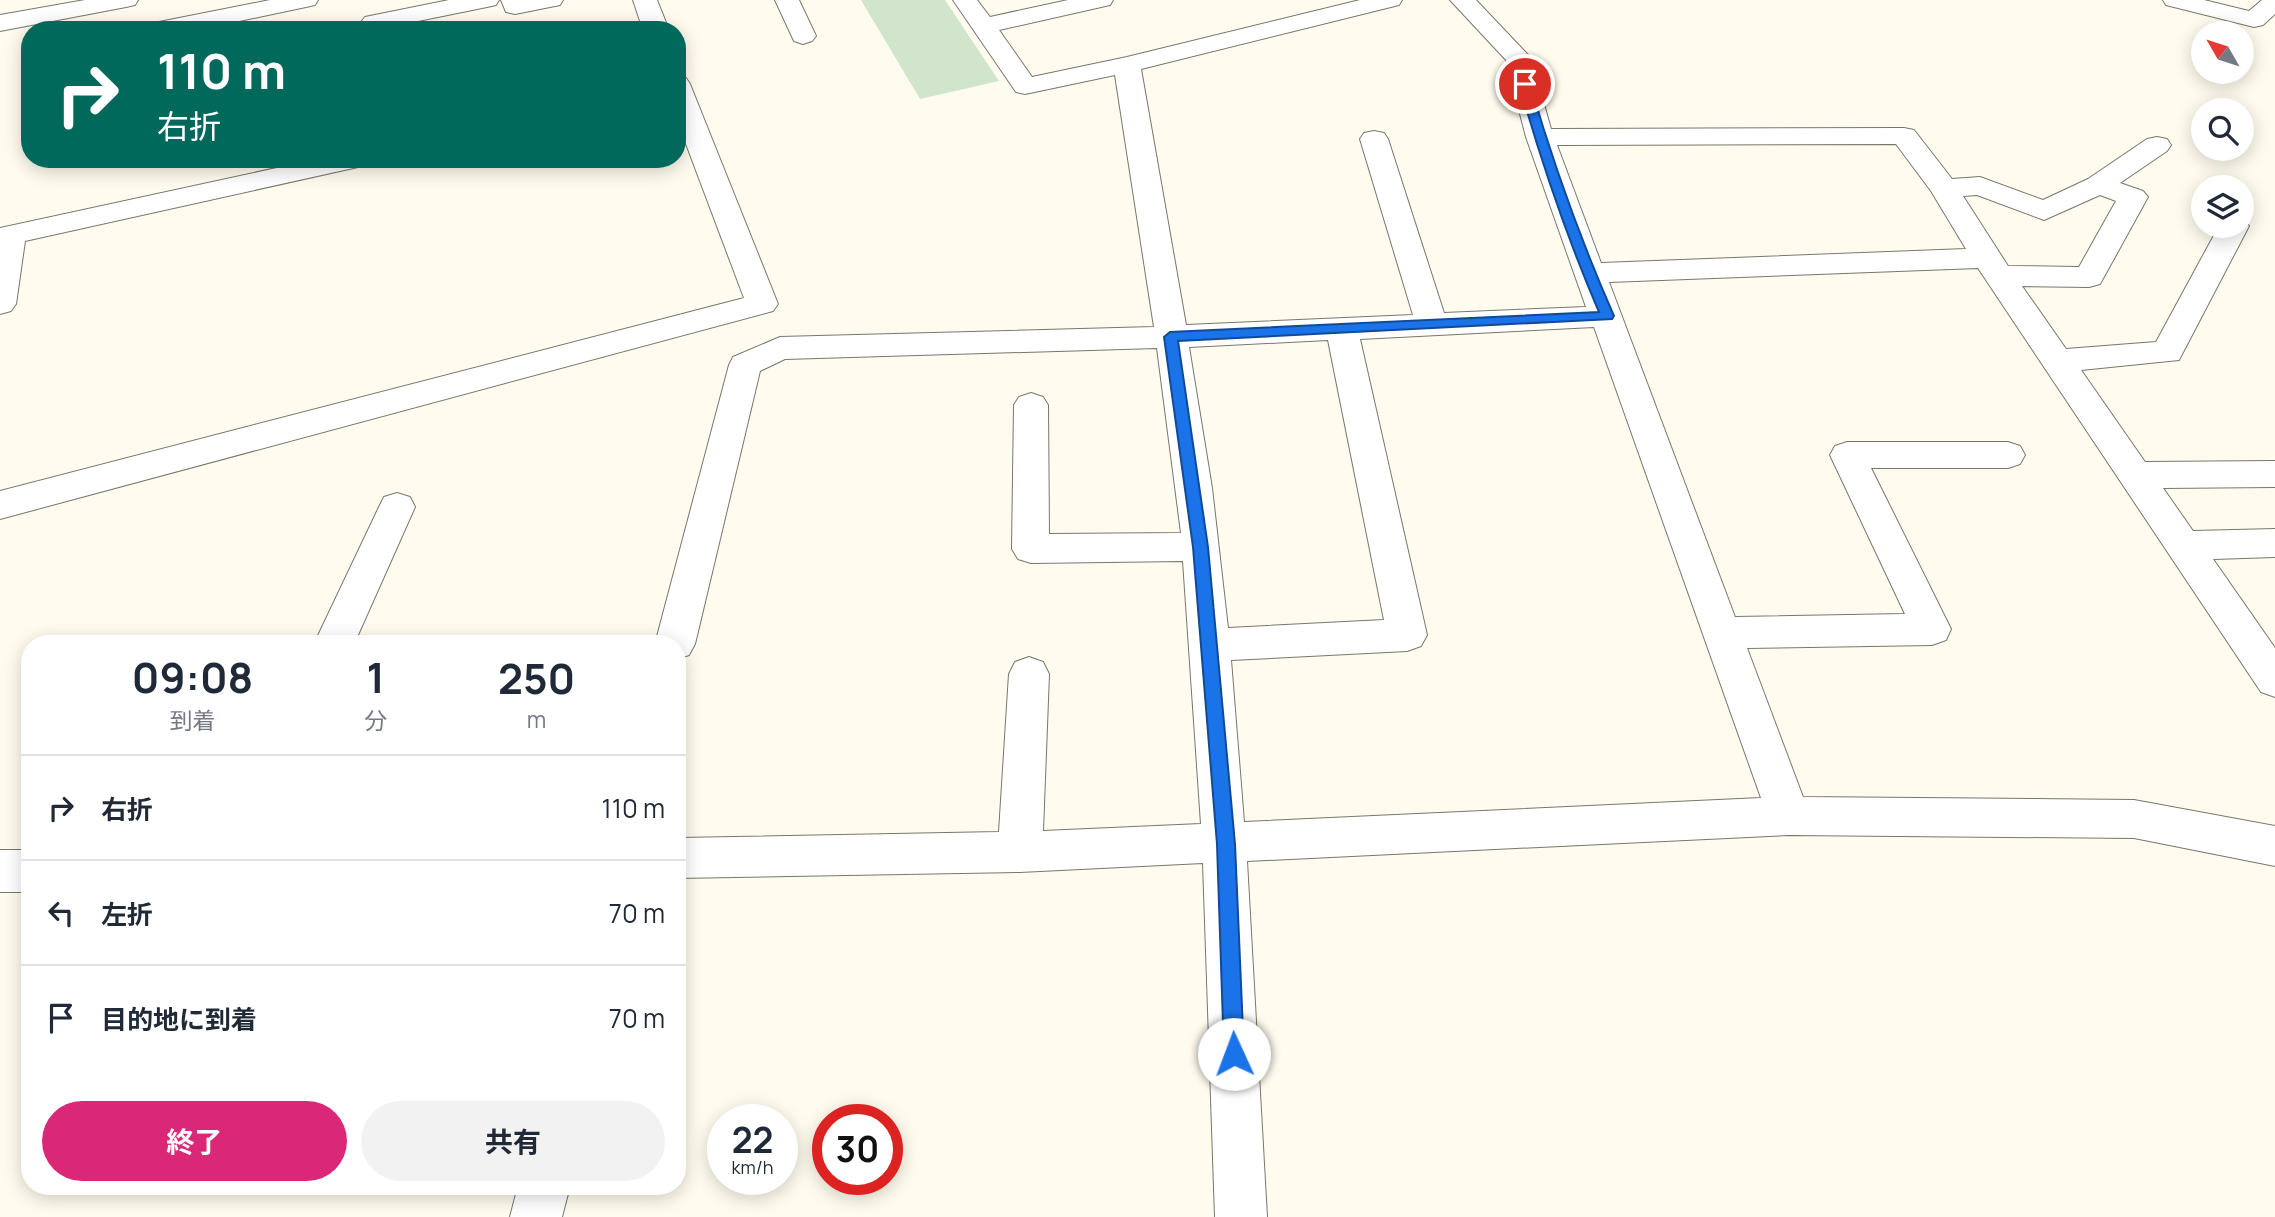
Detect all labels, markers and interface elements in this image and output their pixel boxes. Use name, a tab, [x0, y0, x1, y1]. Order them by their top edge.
north arrow	[2191, 21, 2254, 84]
map controls	[2191, 21, 2254, 238]
text: 110 m	[157, 37, 286, 104]
icon: right	[42, 49, 133, 140]
pin	[1495, 54, 1555, 114]
icon: arrive	[1506, 65, 1544, 103]
button: search	[2191, 98, 2254, 161]
text: 右折	[157, 104, 221, 148]
button: layers	[2191, 175, 2254, 238]
text: 09:08	[132, 648, 253, 706]
text: 1	[366, 648, 385, 706]
text: 250	[498, 649, 575, 707]
text: m	[527, 703, 546, 735]
text: 到着	[170, 704, 216, 736]
text: 分	[364, 704, 387, 736]
icon: right	[42, 789, 80, 827]
text: 110 m	[602, 790, 665, 826]
text: 右折	[101, 791, 153, 827]
icon: left	[42, 894, 80, 932]
text: 70 m	[609, 895, 665, 931]
text: 左折	[101, 896, 153, 932]
icon: arrive	[42, 999, 80, 1037]
text: 70 m	[609, 1000, 665, 1036]
text: 目的地に到着	[101, 1001, 257, 1037]
position arrow	[1197, 1017, 1271, 1091]
button: 終了	[42, 1101, 347, 1181]
button: 共有	[361, 1101, 665, 1181]
speed limit sign: 30	[812, 1104, 903, 1195]
text: 22	[732, 1116, 773, 1164]
text: km/h	[732, 1155, 773, 1179]

